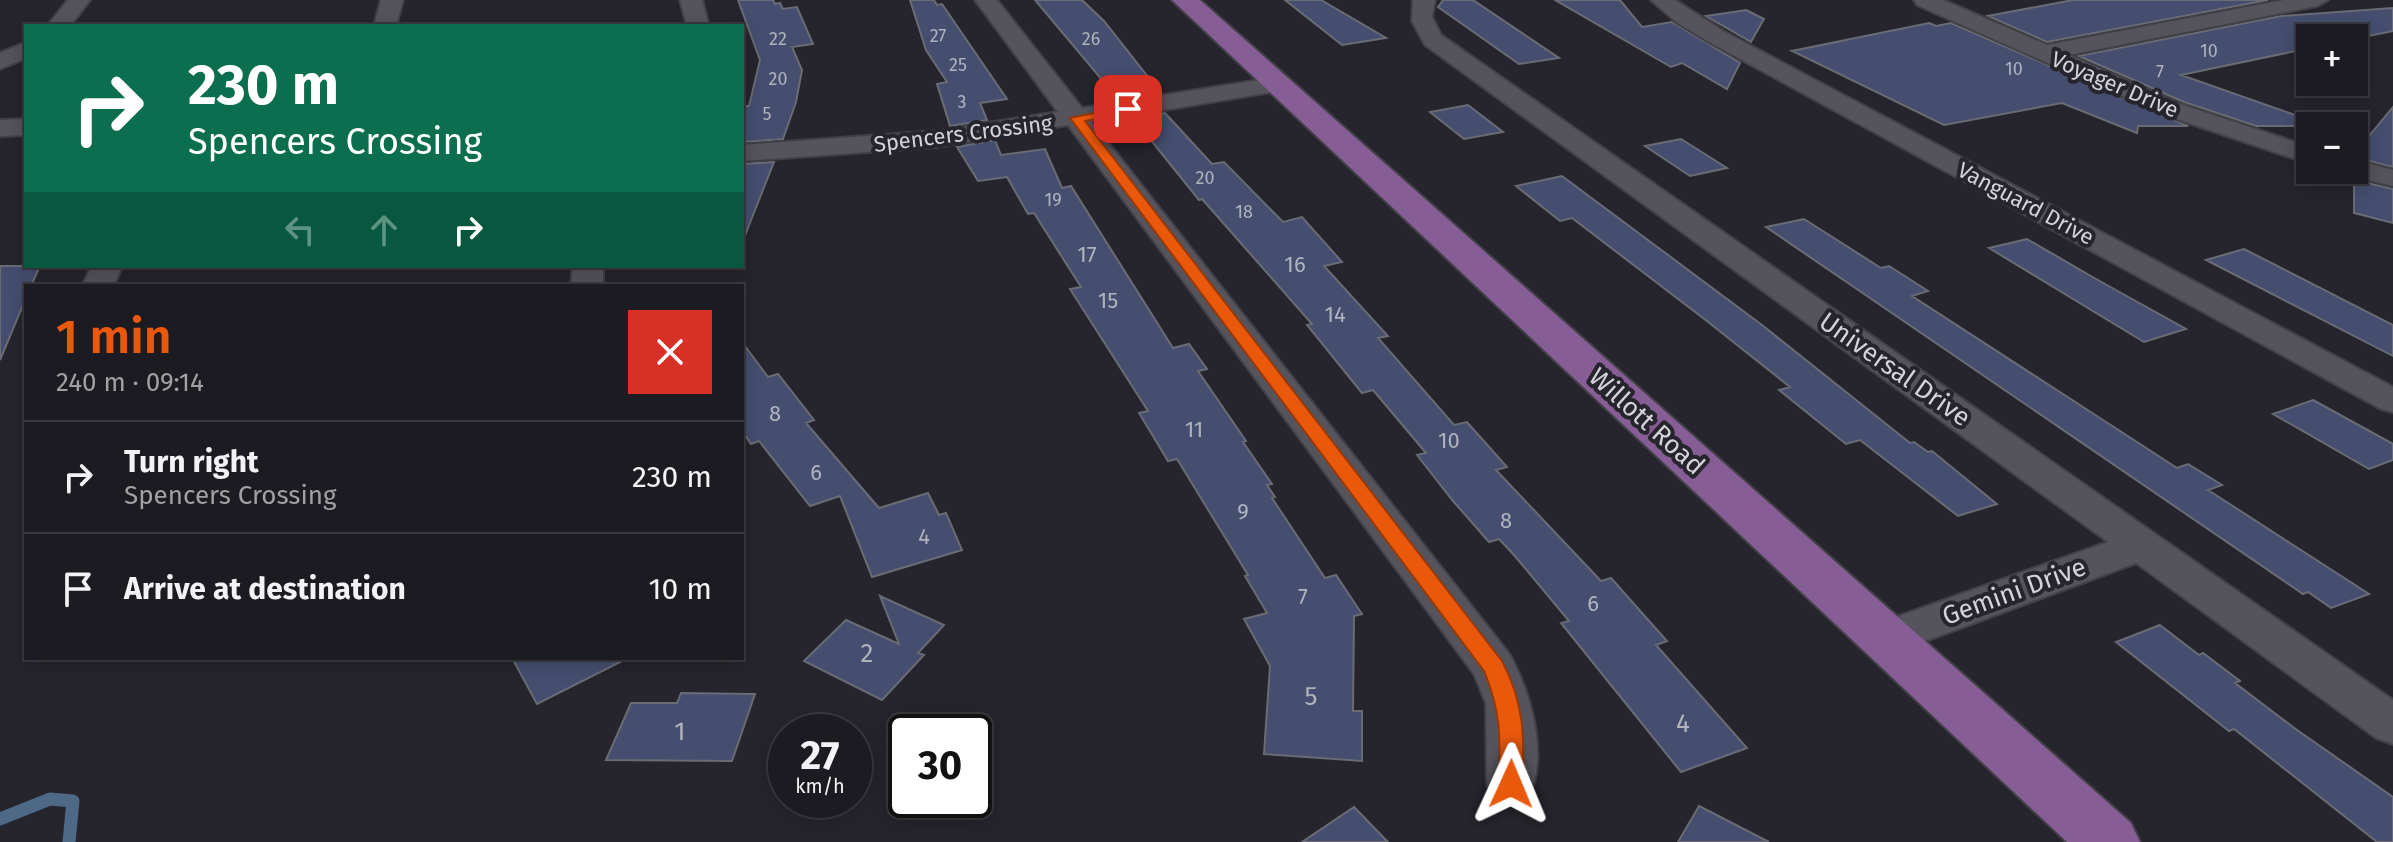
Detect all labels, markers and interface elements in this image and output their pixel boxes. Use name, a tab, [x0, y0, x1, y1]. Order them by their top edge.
map controls	[2296, 24, 2368, 184]
button: +	[2296, 24, 2368, 96]
house number: 27	[930, 25, 946, 47]
house number: 22	[769, 28, 787, 50]
house number: 26	[1082, 28, 1100, 50]
house number: 10	[2200, 40, 2218, 62]
street label: Voyager Drive	[2047, 46, 2183, 123]
text: 230 m	[188, 52, 339, 119]
house number: 25	[949, 54, 967, 76]
icon: right	[56, 56, 160, 160]
house number: 10	[2005, 58, 2023, 80]
house number: 7	[2156, 61, 2164, 83]
house number: 20	[769, 68, 787, 90]
pin	[1094, 75, 1162, 143]
icon: arrive	[1106, 87, 1150, 131]
house number: 3	[958, 91, 966, 113]
house number: 5	[762, 103, 772, 125]
street label: Spencers Crossing	[872, 109, 1054, 158]
button: −	[2296, 112, 2368, 184]
text: Spencers Crossing	[188, 120, 482, 164]
street label: Vanguard Drive	[1953, 156, 2099, 251]
house number: 20	[1196, 167, 1214, 189]
house number: 19	[1044, 189, 1062, 211]
house number: 18	[1235, 201, 1253, 223]
icon: left	[278, 208, 322, 252]
icon: ahead	[362, 208, 406, 252]
icon: right	[446, 208, 490, 252]
house number: 17	[1077, 241, 1097, 268]
house number: 16	[1284, 251, 1306, 278]
house number: 15	[1098, 287, 1118, 314]
house number: 14	[1324, 301, 1346, 328]
street label: Universal Drive	[1813, 306, 1976, 433]
text: 1 min	[56, 308, 172, 366]
button: close	[628, 310, 712, 394]
street label: Willott Road	[1583, 361, 1711, 481]
text: 240 m · 09:14	[56, 367, 204, 398]
house number: 8	[769, 400, 781, 427]
house number: 11	[1185, 416, 1203, 443]
house number: 10	[1438, 427, 1460, 454]
text: Turn right	[124, 444, 259, 480]
icon: right	[56, 455, 100, 499]
text: 230 m	[632, 459, 712, 495]
house number: 6	[810, 459, 822, 486]
text: Spencers Crossing	[124, 480, 337, 511]
house number: 9	[1237, 498, 1249, 525]
house number: 8	[1500, 507, 1512, 534]
house number: 4	[918, 523, 930, 550]
street label: Gemini Drive	[1938, 551, 2090, 632]
icon: arrive	[56, 567, 100, 611]
text: Arrive at destination	[124, 571, 406, 607]
text: 10 m	[649, 571, 712, 607]
house number: 7	[1298, 583, 1308, 610]
house number: 6	[1587, 590, 1599, 617]
house number: 2	[861, 638, 873, 669]
house number: 5	[1304, 681, 1318, 712]
house number: 4	[1676, 708, 1690, 739]
speed limit sign: 30	[888, 714, 992, 818]
house number: 1	[674, 716, 686, 747]
text: 27	[801, 732, 840, 780]
position arrow	[1469, 742, 1553, 826]
text: km/h	[795, 774, 845, 798]

